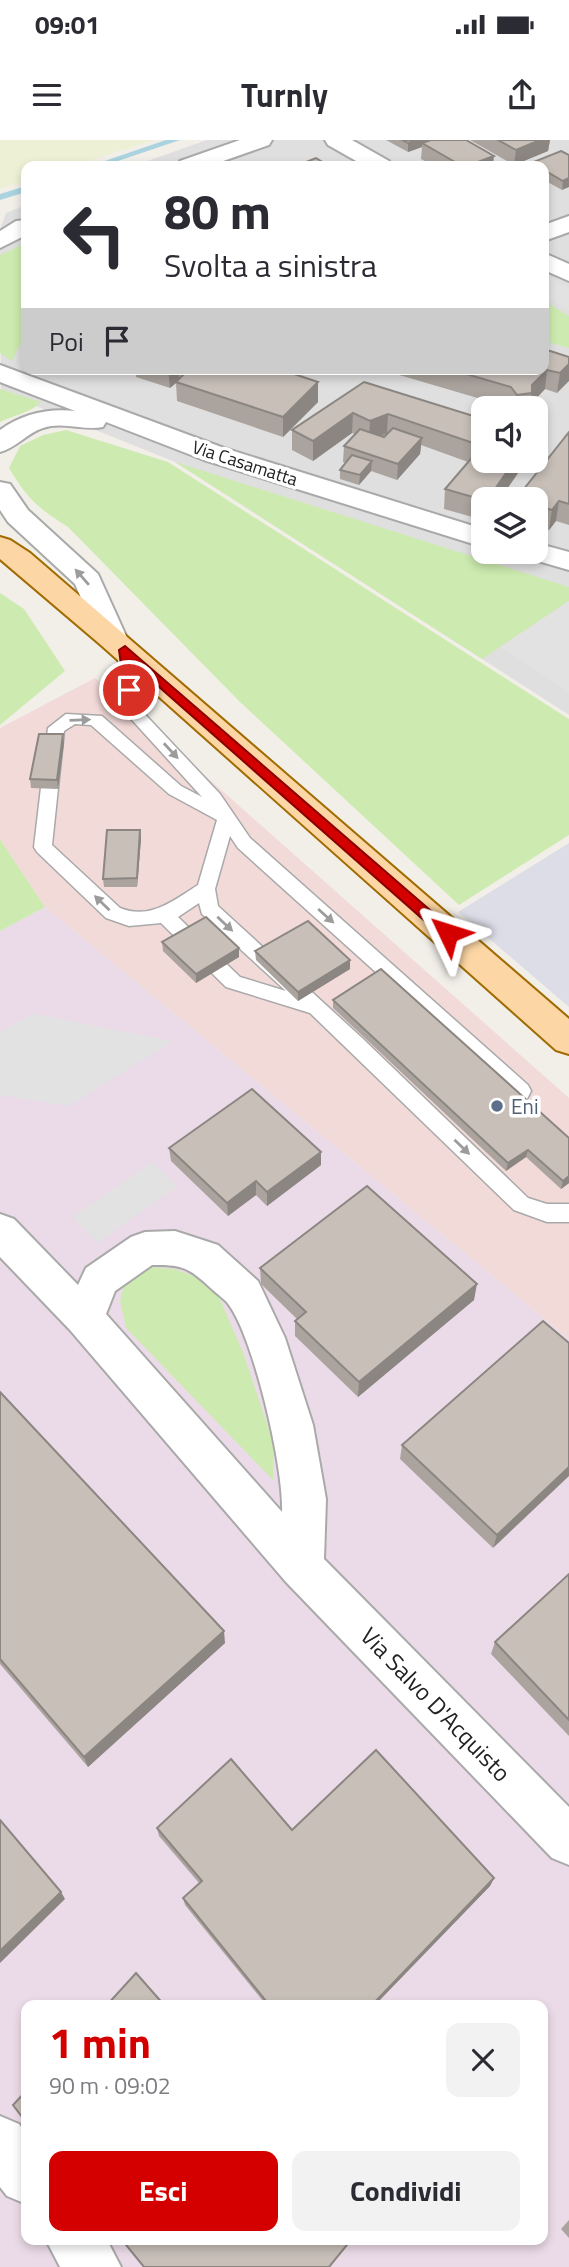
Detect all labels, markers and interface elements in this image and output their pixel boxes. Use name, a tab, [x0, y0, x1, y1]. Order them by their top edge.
text: 09:01	[35, 5, 100, 44]
text: Turnly	[241, 71, 328, 119]
icon: menu	[28, 76, 66, 114]
icon: share	[503, 76, 541, 114]
text: 80 m	[164, 173, 271, 248]
icon: left	[49, 189, 140, 280]
text: Svolta a sinistra	[164, 241, 377, 289]
text: Poi	[49, 322, 84, 361]
icon: arrive	[98, 322, 136, 360]
map controls	[471, 396, 548, 564]
button: sound	[471, 396, 548, 473]
street label: Via Casamatta	[189, 433, 301, 493]
button: layers	[471, 487, 548, 564]
one-way arrow	[74, 568, 90, 586]
pin	[99, 660, 159, 720]
icon: arrive	[110, 671, 148, 709]
one-way arrow	[69, 714, 91, 725]
one-way arrow	[162, 743, 179, 760]
one-way arrow	[94, 895, 111, 911]
position arrow	[411, 896, 485, 970]
one-way arrow	[317, 908, 335, 924]
one-way arrow	[216, 916, 234, 932]
place label: Eni	[511, 1090, 539, 1122]
marker: Eni	[489, 1098, 505, 1114]
one-way arrow	[453, 1138, 470, 1154]
street label: Via Salvo D'Acquisto	[352, 1618, 520, 1790]
text: 1 min	[49, 2010, 151, 2074]
button: close	[446, 2023, 520, 2097]
text: 90 m · 09:02	[49, 2068, 171, 2103]
button: Esci	[49, 2151, 278, 2231]
button: Condividi	[292, 2151, 520, 2231]

